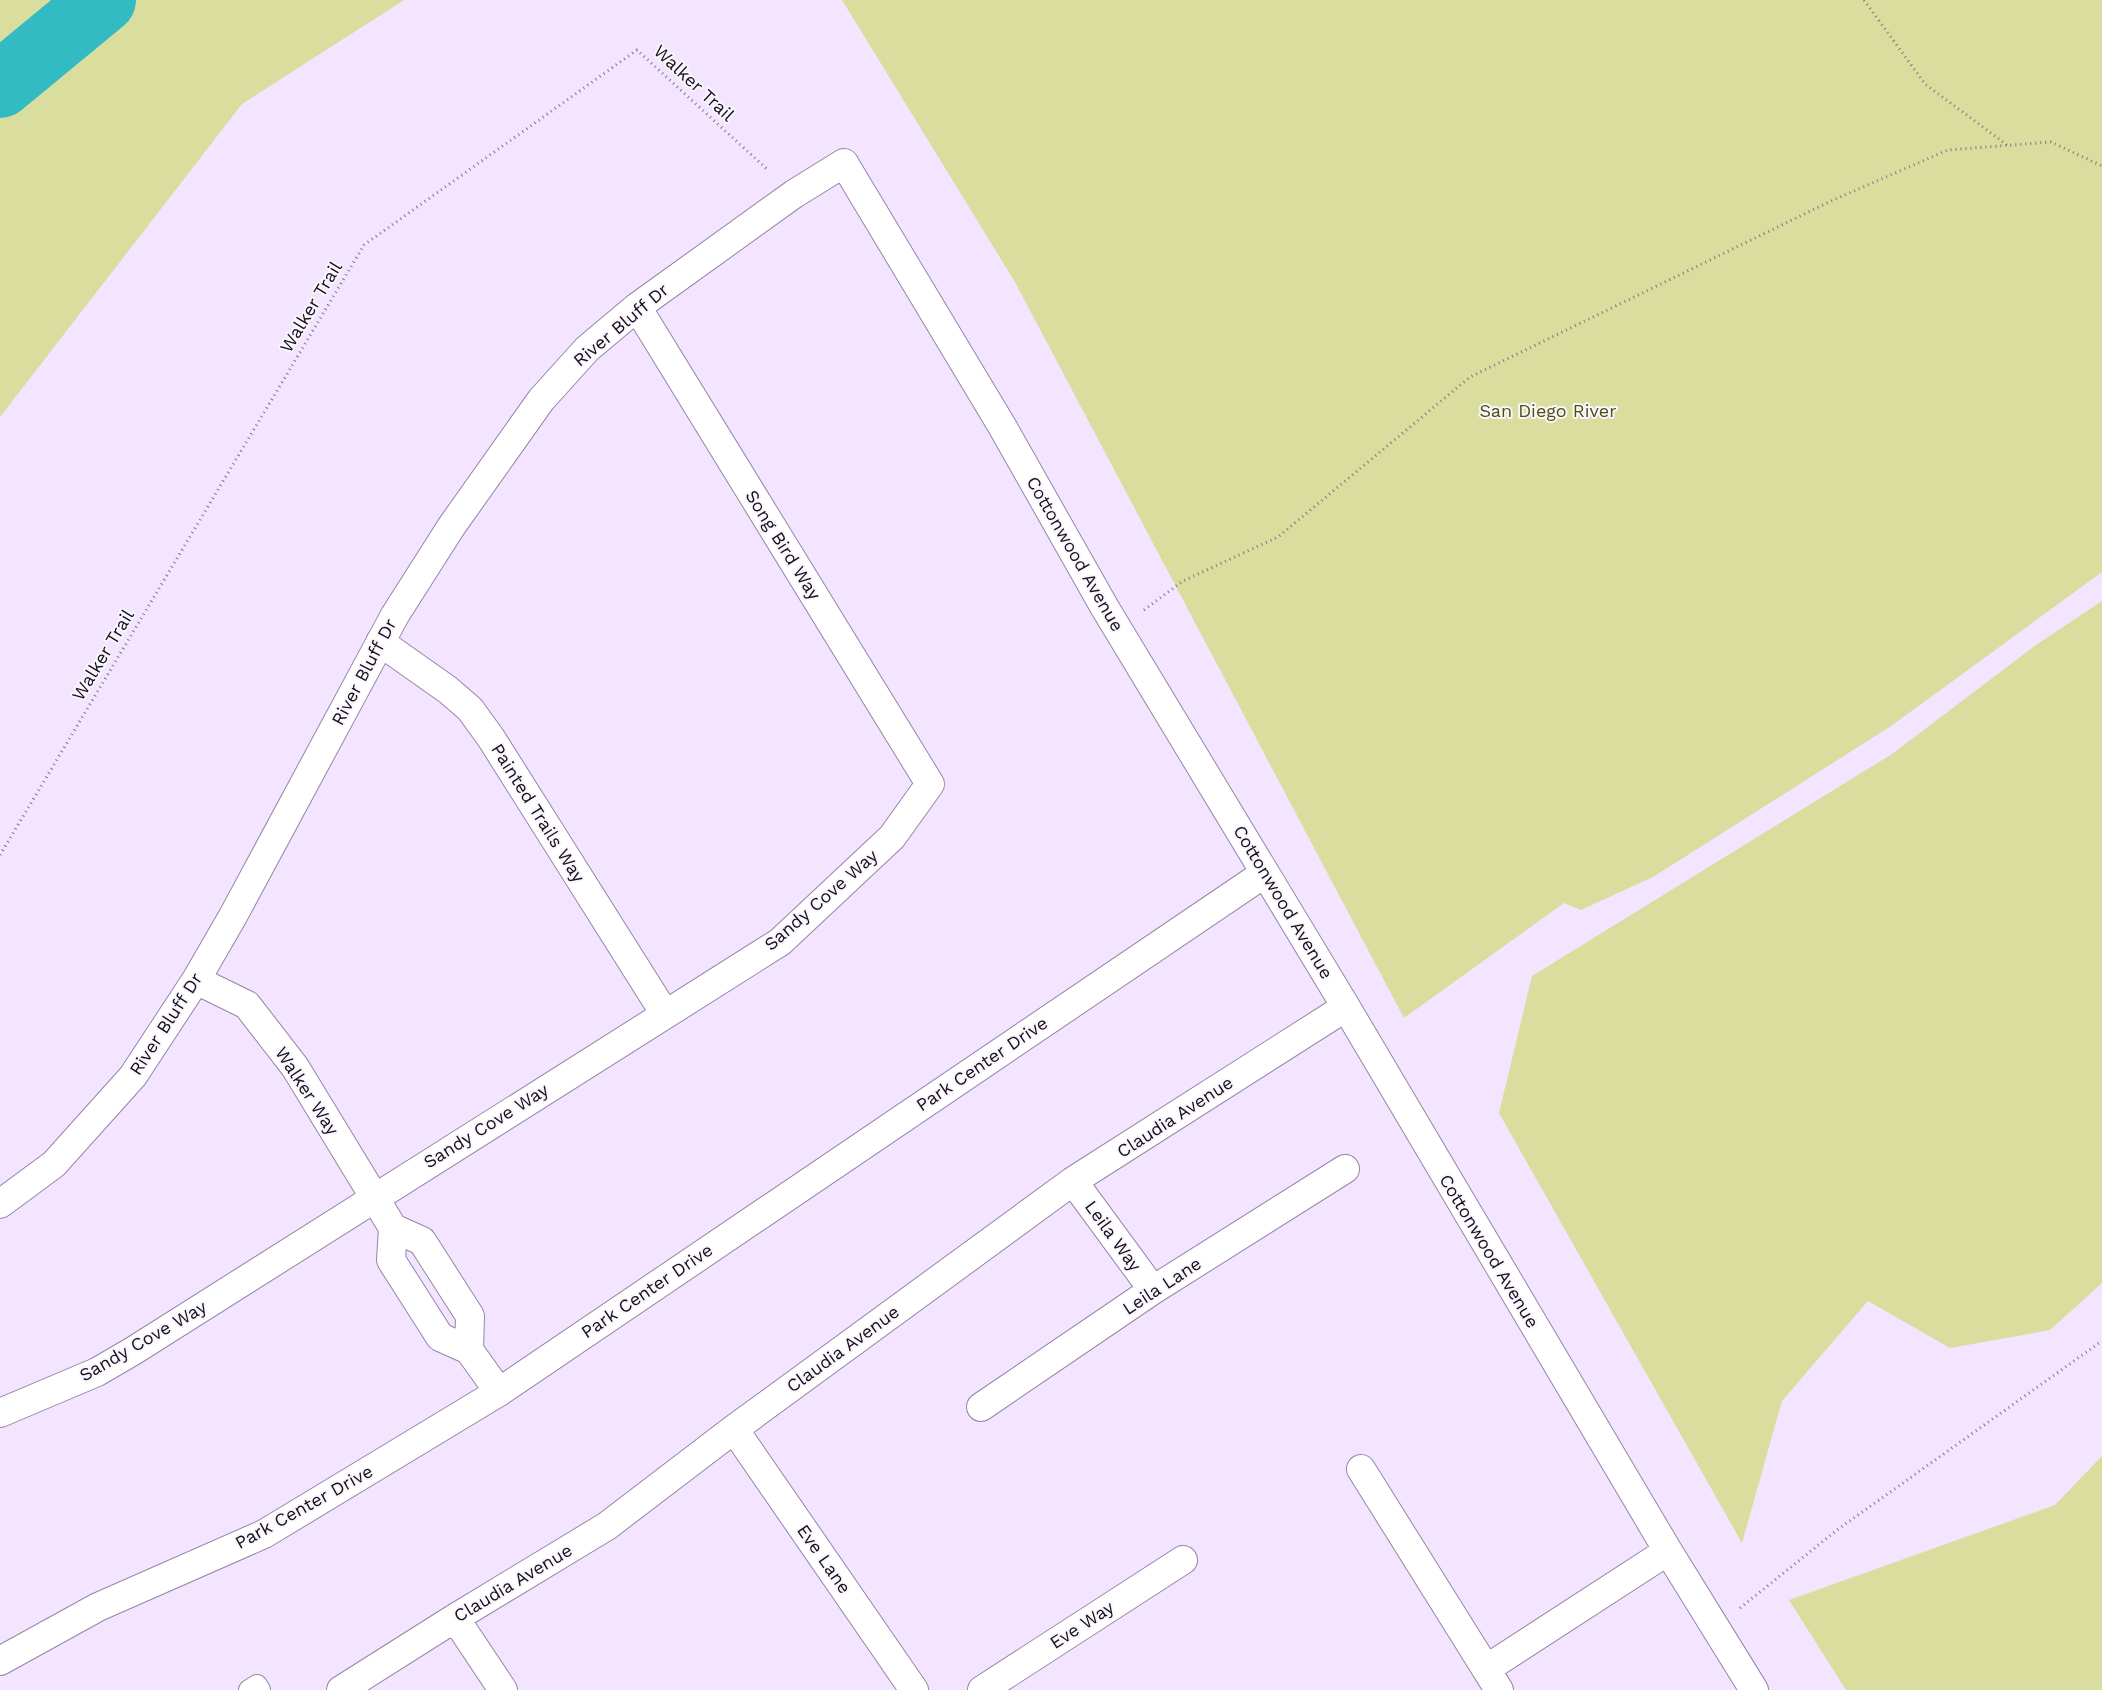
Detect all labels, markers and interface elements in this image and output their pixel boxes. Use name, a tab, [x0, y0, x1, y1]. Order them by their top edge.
street label: Walker Trail	[650, 40, 739, 126]
street label: Walker Trail	[275, 257, 346, 356]
street label: River Bluff Dr	[569, 279, 672, 370]
park label: San Diego River	[1479, 400, 1617, 421]
street label: Cottonwood Avenue	[1022, 473, 1128, 635]
street label: Song Bird Way	[741, 486, 826, 604]
street label: Walker Trail	[67, 605, 138, 704]
street label: River Bluff Dr	[327, 615, 400, 729]
street label: Painted Trails Way	[487, 739, 590, 887]
street label: Cottonwood Avenue	[1229, 821, 1338, 982]
street label: Sandy Cove Way	[760, 844, 882, 954]
street label: River Bluff Dr	[125, 969, 206, 1079]
street label: Park Center Drive	[912, 1012, 1051, 1115]
street label: Walker Way	[271, 1043, 344, 1139]
street label: Claudia Avenue	[1113, 1071, 1237, 1162]
street label: Sandy Cove Way	[419, 1078, 553, 1172]
street label: Cottonwood Avenue	[1435, 1170, 1544, 1331]
street label: Leila Way	[1081, 1196, 1146, 1276]
street label: Park Center Drive	[577, 1239, 716, 1342]
street label: Leila Lane	[1118, 1252, 1205, 1319]
street label: Sandy Cove Way	[76, 1295, 211, 1385]
street label: Claudia Avenue	[782, 1301, 903, 1396]
street label: Park Center Drive	[231, 1460, 376, 1553]
street label: Eve Lane	[793, 1520, 856, 1597]
street label: Claudia Avenue	[450, 1539, 576, 1626]
street label: Eve Way	[1046, 1596, 1118, 1653]

